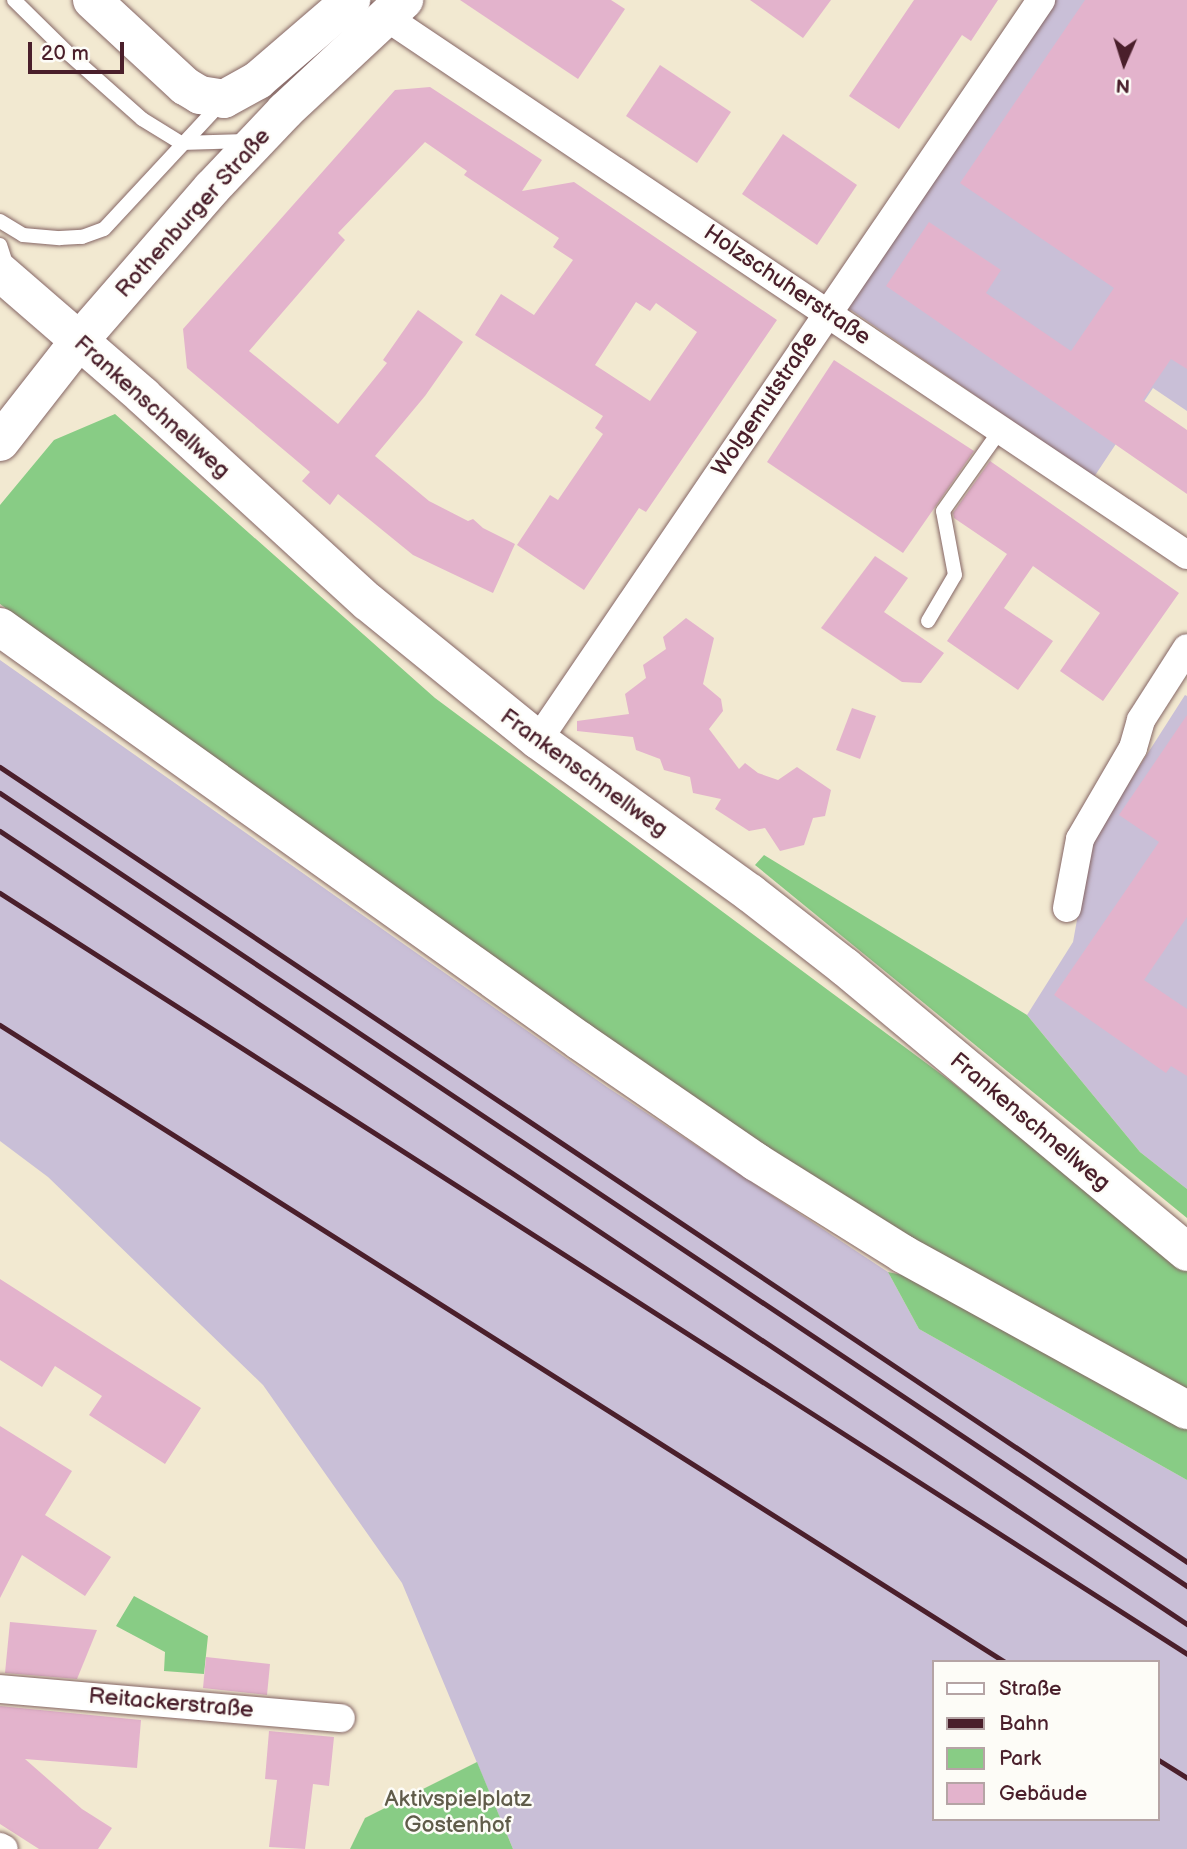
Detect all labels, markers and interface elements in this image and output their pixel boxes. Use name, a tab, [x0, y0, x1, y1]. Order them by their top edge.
scale bar	[32, 28, 128, 72]
north arrow	[1089, 28, 1159, 98]
text: 20 m	[41, 41, 89, 66]
text: N	[1115, 73, 1131, 96]
street label: Rothenburger Straße	[110, 122, 276, 304]
street label: Holzschuherstraße	[698, 219, 876, 351]
street label: Wolgemutstraße	[706, 326, 824, 482]
street label: Frankenschnellweg	[68, 330, 236, 484]
street label: Frankenschnellweg	[495, 703, 673, 843]
street label: Frankenschnellweg	[944, 1047, 1116, 1197]
legend	[932, 1660, 1159, 1821]
text: Straße	[999, 1676, 1061, 1701]
street label: Reitackerstraße	[87, 1682, 255, 1724]
text: Bahn	[999, 1711, 1049, 1736]
text: Park	[999, 1746, 1041, 1771]
text: Gebäude	[999, 1781, 1087, 1806]
park label: Aktivspielplatz Gostenhof	[385, 1785, 531, 1839]

